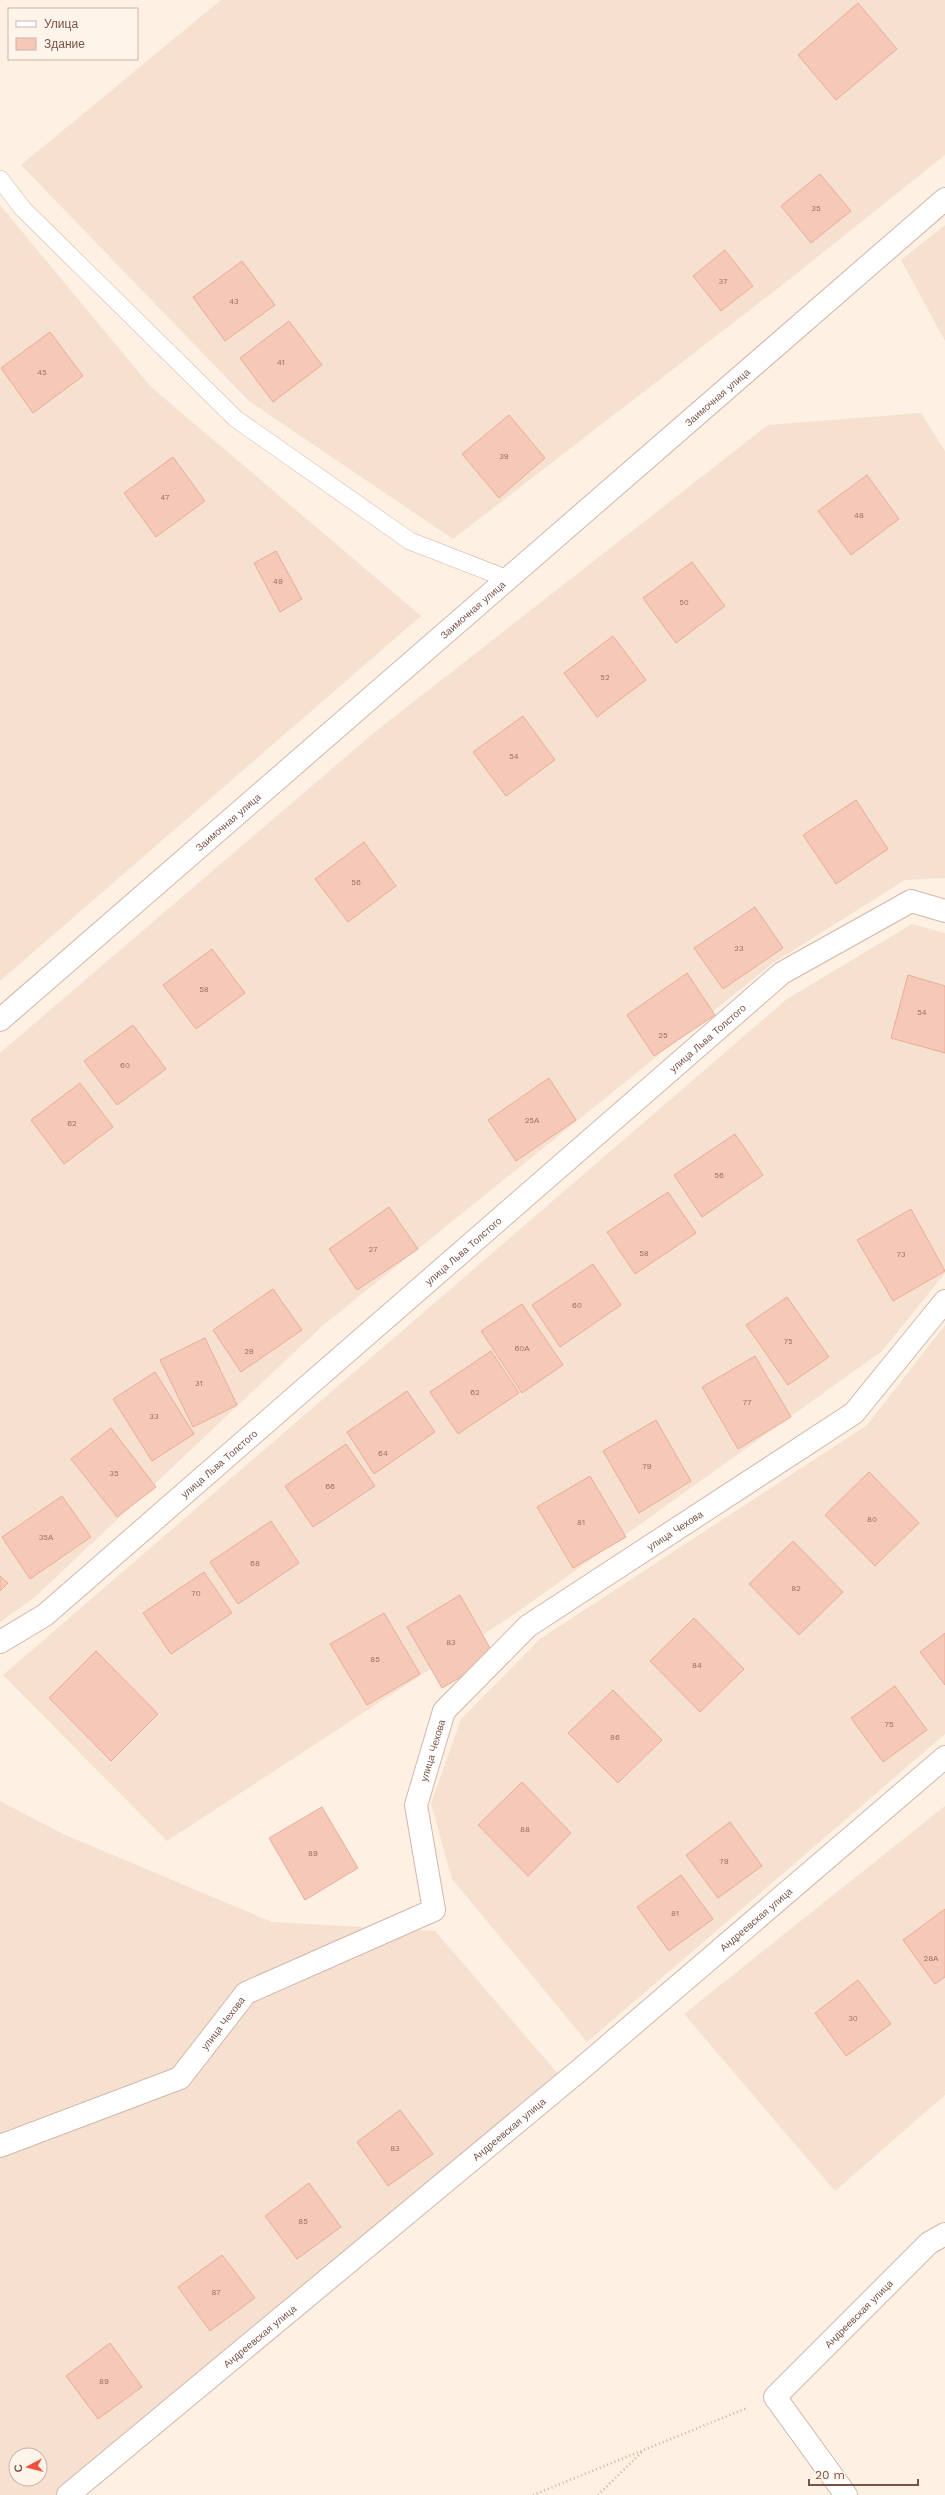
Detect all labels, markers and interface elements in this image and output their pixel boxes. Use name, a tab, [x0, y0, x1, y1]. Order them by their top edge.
legend	[8, 8, 138, 60]
text: Улица	[44, 17, 78, 31]
text: Здание	[44, 37, 85, 51]
house number: 35	[811, 204, 821, 213]
house number: 37	[719, 277, 728, 286]
house number: 43	[229, 297, 239, 306]
house number: 41	[277, 358, 285, 367]
street label: Заимочная улица	[683, 366, 752, 428]
house number: 45	[37, 368, 47, 377]
house number: 39	[499, 452, 509, 461]
house number: 47	[161, 493, 170, 502]
house number: 48	[854, 511, 864, 520]
house number: 49	[273, 577, 283, 586]
street label: Заимочная улица	[438, 578, 508, 641]
house number: 50	[679, 598, 689, 607]
house number: 52	[600, 673, 610, 682]
house number: 54	[509, 752, 519, 761]
street label: Заимочная улица	[194, 791, 263, 853]
house number: 56	[351, 878, 361, 887]
house number: 23	[734, 944, 744, 953]
house number: 58	[199, 985, 209, 994]
street label: улица Льва Толстого	[667, 1002, 748, 1074]
house number: 54	[917, 1008, 927, 1017]
house number: 25	[658, 1031, 668, 1040]
house number: 60	[120, 1061, 130, 1070]
house number: 25А	[525, 1116, 540, 1125]
house number: 62	[67, 1119, 77, 1128]
house number: 56	[714, 1171, 724, 1180]
street label: улица Льва Толстого	[423, 1215, 504, 1287]
house number: 27	[369, 1245, 378, 1254]
house number: 58	[639, 1249, 649, 1258]
house number: 73	[896, 1250, 906, 1259]
house number: 60	[572, 1301, 582, 1310]
house number: 75	[783, 1337, 793, 1346]
house number: 60А	[514, 1344, 530, 1353]
house number: 29	[244, 1347, 254, 1356]
house number: 31	[195, 1379, 203, 1388]
house number: 62	[470, 1388, 480, 1397]
house number: 77	[743, 1398, 752, 1407]
house number: 33	[149, 1412, 159, 1421]
street label: улица Льва Толстого	[179, 1428, 260, 1500]
house number: 64	[378, 1449, 388, 1458]
house number: 79	[642, 1462, 652, 1471]
house number: 35	[109, 1469, 119, 1478]
house number: 66	[325, 1482, 335, 1491]
street label: улица Чехова	[645, 1508, 705, 1553]
house number: 80	[867, 1515, 877, 1524]
house number: 81	[577, 1518, 585, 1527]
house number: 35А	[39, 1533, 54, 1542]
house number: 68	[250, 1559, 260, 1568]
house number: 82	[791, 1584, 801, 1593]
house number: 70	[191, 1589, 201, 1598]
house number: 83	[446, 1638, 456, 1647]
house number: 85	[370, 1655, 380, 1664]
house number: 84	[692, 1661, 702, 1670]
street label: улица Чехова	[418, 1718, 447, 1783]
house number: 75	[884, 1720, 894, 1729]
house number: 86	[610, 1733, 620, 1742]
house number: 88	[520, 1825, 530, 1834]
house number: 89	[308, 1849, 318, 1858]
house number: 79	[719, 1857, 729, 1866]
street label: Андреевская улица	[718, 1885, 795, 1954]
house number: 81	[671, 1909, 679, 1918]
house number: 28А	[924, 1954, 939, 1963]
street label: улица Чехова	[199, 1994, 247, 2052]
house number: 30	[848, 2014, 858, 2023]
street label: Андреевская улица	[470, 2096, 548, 2163]
house number: 83	[390, 2144, 400, 2153]
house number: 85	[298, 2217, 308, 2226]
street label: Андреевская улица	[823, 2277, 895, 2350]
house number: 87	[211, 2288, 221, 2297]
street label: Андреевская улица	[221, 2303, 299, 2370]
house number: 89	[99, 2377, 109, 2386]
north arrow	[8, 2447, 48, 2487]
scale bar	[809, 2461, 918, 2487]
text: С	[12, 2463, 26, 2473]
text: 20 m	[815, 2468, 845, 2482]

